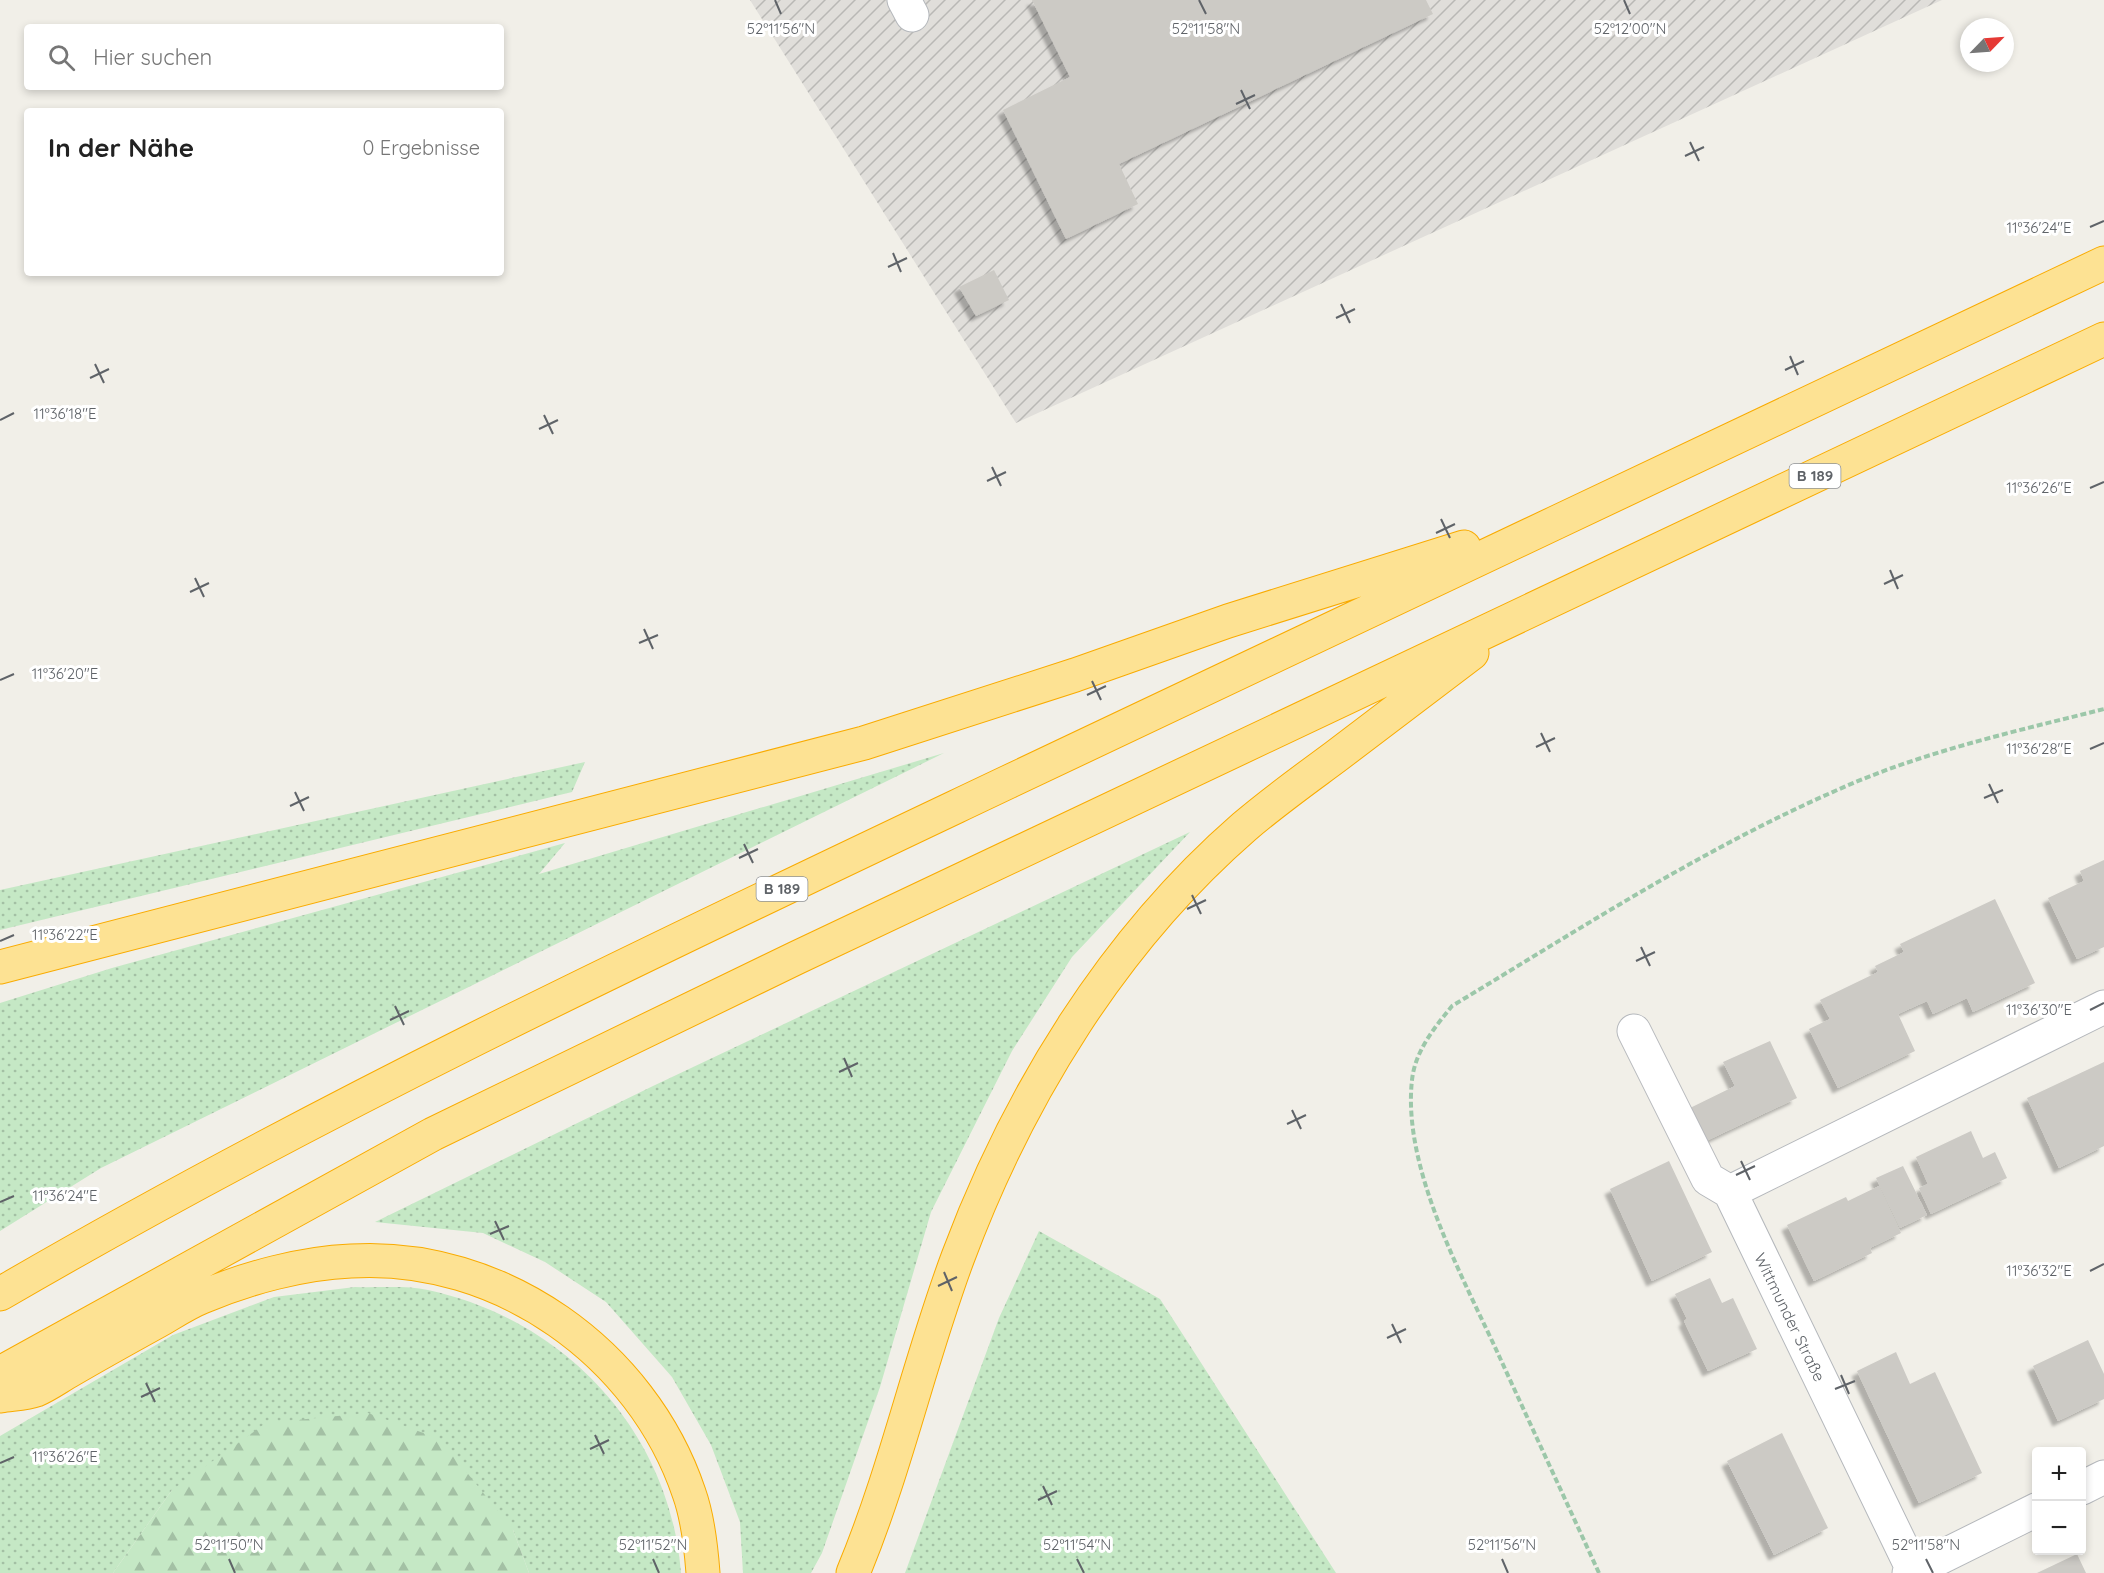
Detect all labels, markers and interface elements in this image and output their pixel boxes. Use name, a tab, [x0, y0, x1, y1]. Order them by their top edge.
north arrow	[1960, 18, 2014, 72]
text: 52°11'56"N	[747, 19, 815, 38]
text: 52°11'58"N	[1172, 19, 1240, 38]
text: 52°12'00"N	[1594, 19, 1666, 38]
search box	[24, 24, 504, 90]
icon: search	[45, 41, 78, 74]
text: Hier suchen	[93, 43, 212, 71]
text: In der Nähe	[48, 131, 194, 164]
text: 0 Ergebnisse	[362, 135, 480, 160]
text: 11°36'24"E	[2006, 218, 2072, 237]
text: 11°36'18"E	[34, 404, 96, 423]
road number: B 189	[1790, 464, 1840, 488]
text: 11°36'26"E	[2006, 478, 2072, 497]
text: 11°36'20"E	[32, 664, 98, 683]
text: 11°36'28"E	[2006, 739, 2072, 758]
road number: B 189	[756, 877, 808, 901]
text: 11°36'22"E	[32, 925, 98, 944]
text: 11°36'30"E	[2006, 1000, 2072, 1019]
text: 11°36'24"E	[32, 1186, 98, 1205]
street label: Wittmunder Straße	[1750, 1249, 1830, 1385]
text: 11°36'32"E	[2006, 1261, 2072, 1280]
text: 11°36'26"E	[32, 1447, 98, 1466]
map controls	[2032, 1447, 2086, 1555]
button: +	[2032, 1447, 2086, 1501]
button: −	[2032, 1501, 2086, 1555]
text: 52°11'50"N	[194, 1535, 264, 1554]
text: 52°11'52"N	[619, 1535, 687, 1554]
text: 52°11'54"N	[1043, 1535, 1111, 1554]
text: 52°11'56"N	[1468, 1535, 1536, 1554]
text: 52°11'58"N	[1892, 1535, 1960, 1554]

